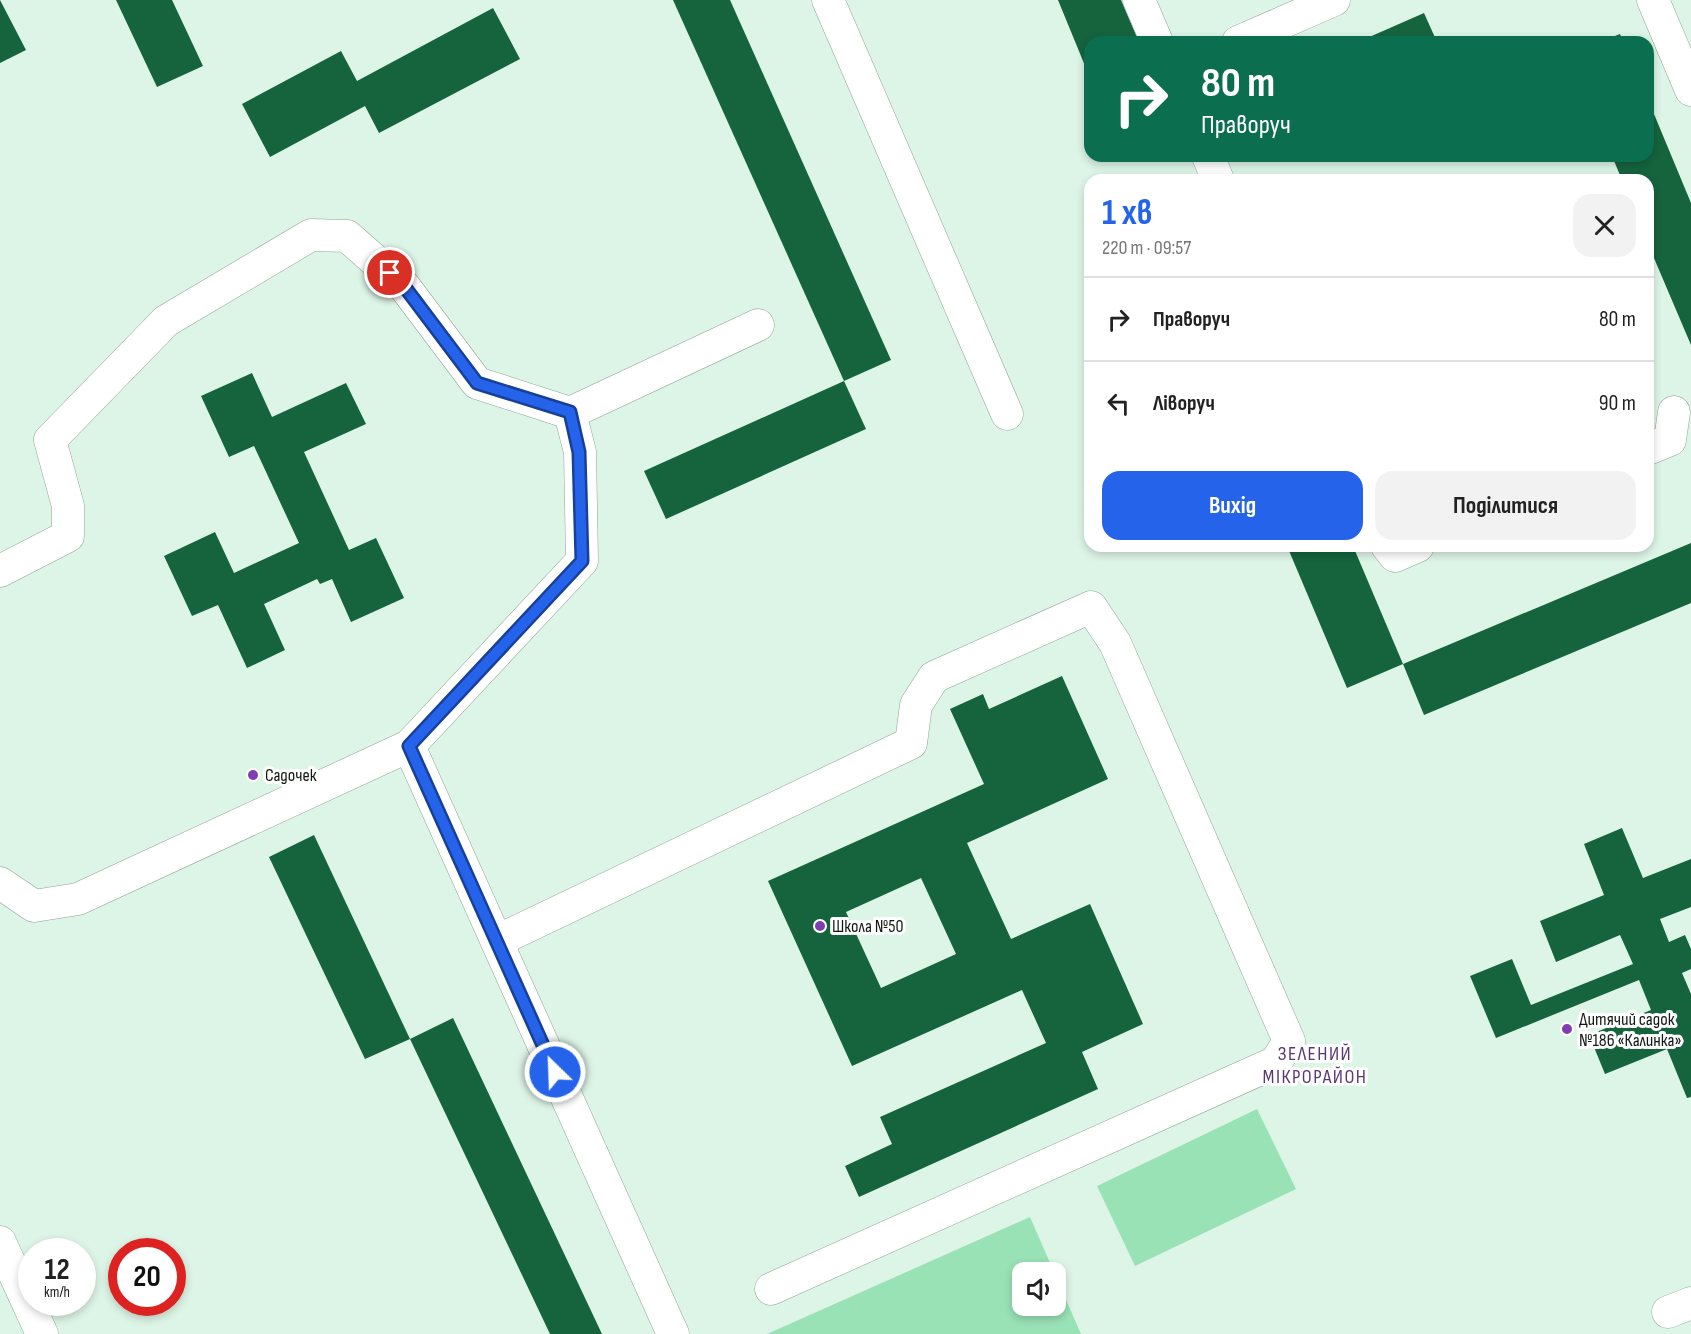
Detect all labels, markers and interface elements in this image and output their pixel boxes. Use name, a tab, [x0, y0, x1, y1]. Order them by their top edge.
text: 80 m	[1201, 58, 1275, 109]
icon: right	[1102, 60, 1180, 138]
text: Праворуч	[1201, 109, 1291, 141]
text: 1 хв	[1102, 192, 1152, 235]
button: close	[1573, 194, 1636, 257]
text: 220 m · 09:57	[1102, 236, 1191, 260]
pin	[364, 247, 415, 298]
icon: arrive	[373, 256, 406, 289]
icon: right	[1102, 303, 1135, 336]
text: Праворуч	[1153, 306, 1230, 333]
text: 80 m	[1599, 306, 1636, 333]
icon: left	[1102, 387, 1135, 420]
text: Ліворуч	[1153, 390, 1215, 417]
text: 90 m	[1599, 390, 1636, 417]
button: Вихід	[1102, 471, 1363, 540]
button: Поділитися	[1375, 471, 1636, 540]
place label: Садочек	[265, 765, 317, 786]
marker: Садочек	[246, 768, 260, 782]
place label: Школа №50	[832, 916, 904, 937]
marker: Школа №50	[813, 919, 827, 933]
place label: Дитячий садок №186 «Калинка»	[1579, 1009, 1682, 1051]
marker: Дитячий садок №186 «Калинка»	[1560, 1022, 1574, 1036]
position arrow	[523, 1040, 587, 1104]
district label: ЗЕЛЕНИЙ МІКРОРАЙОН	[1263, 1042, 1367, 1089]
speed limit sign: 20	[108, 1238, 186, 1316]
text: 12	[44, 1252, 70, 1288]
map controls	[1012, 1262, 1066, 1316]
button: sound	[1012, 1262, 1066, 1316]
text: km/h	[44, 1283, 70, 1302]

